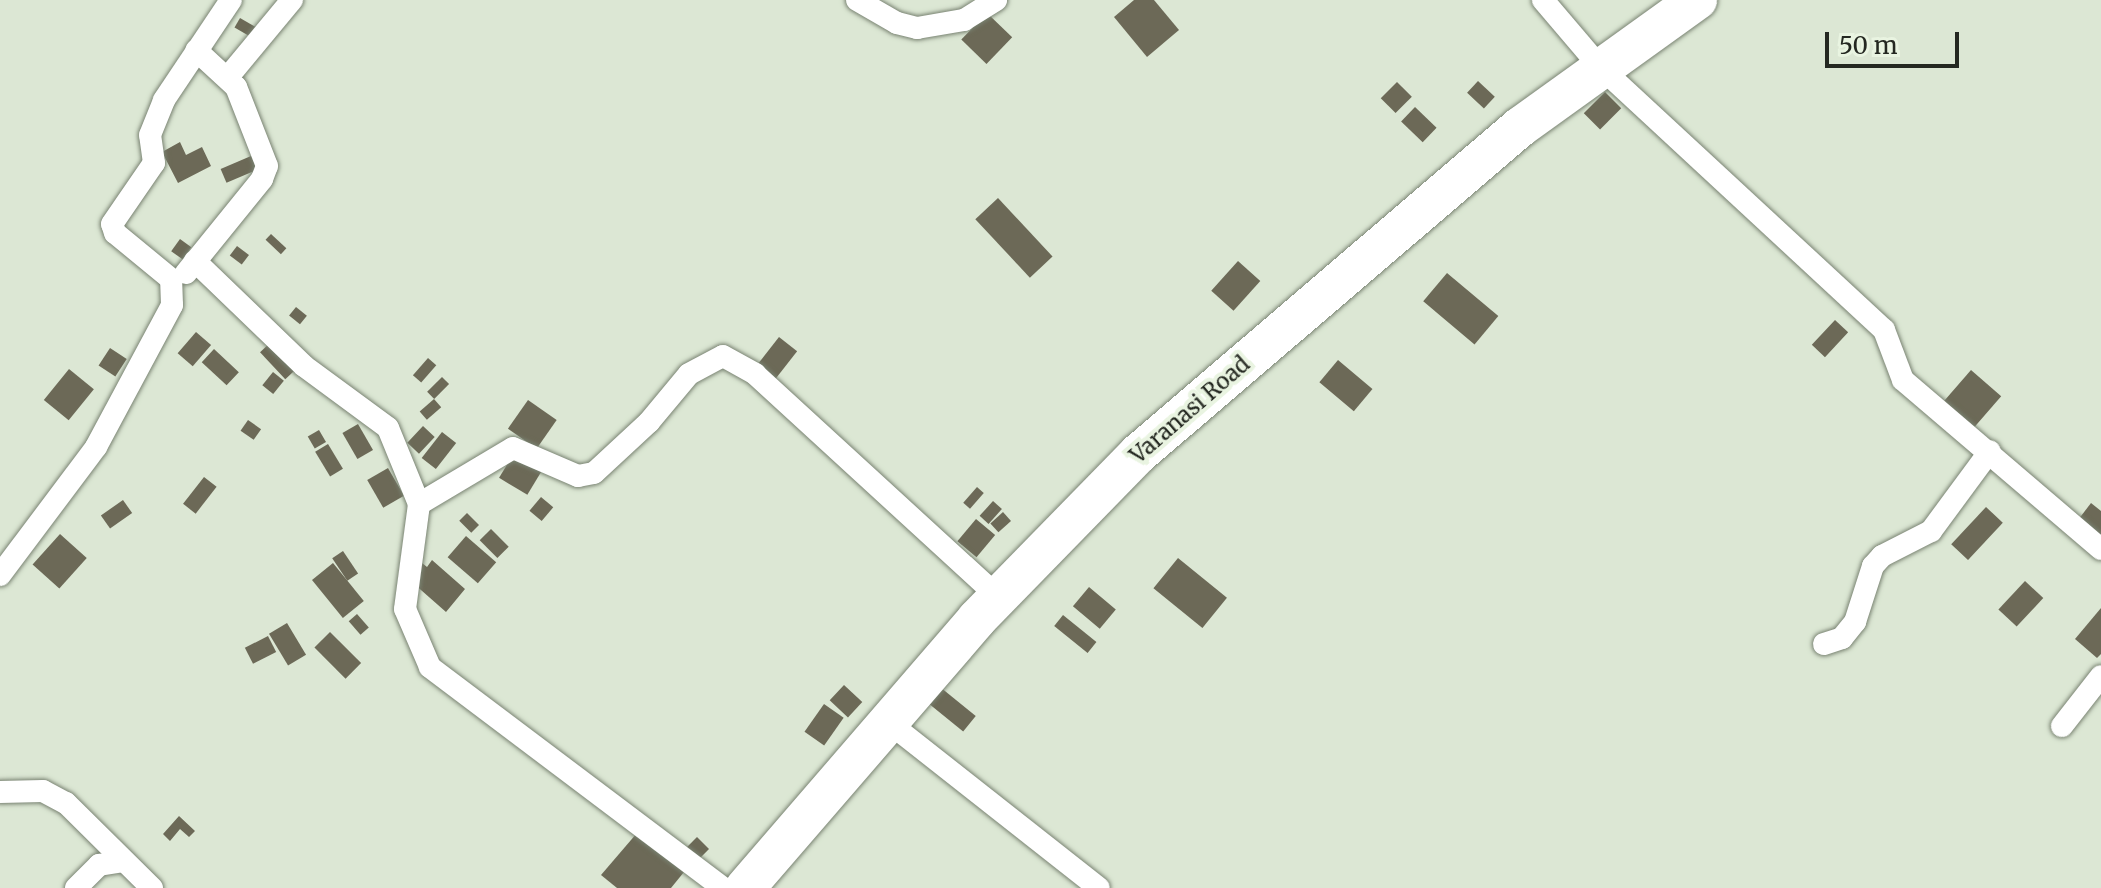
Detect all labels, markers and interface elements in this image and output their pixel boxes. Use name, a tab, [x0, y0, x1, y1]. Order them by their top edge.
scale bar	[1829, 16, 1963, 66]
text: 50 m	[1839, 30, 1898, 61]
street label: Varanasi Road	[1125, 351, 1255, 469]

